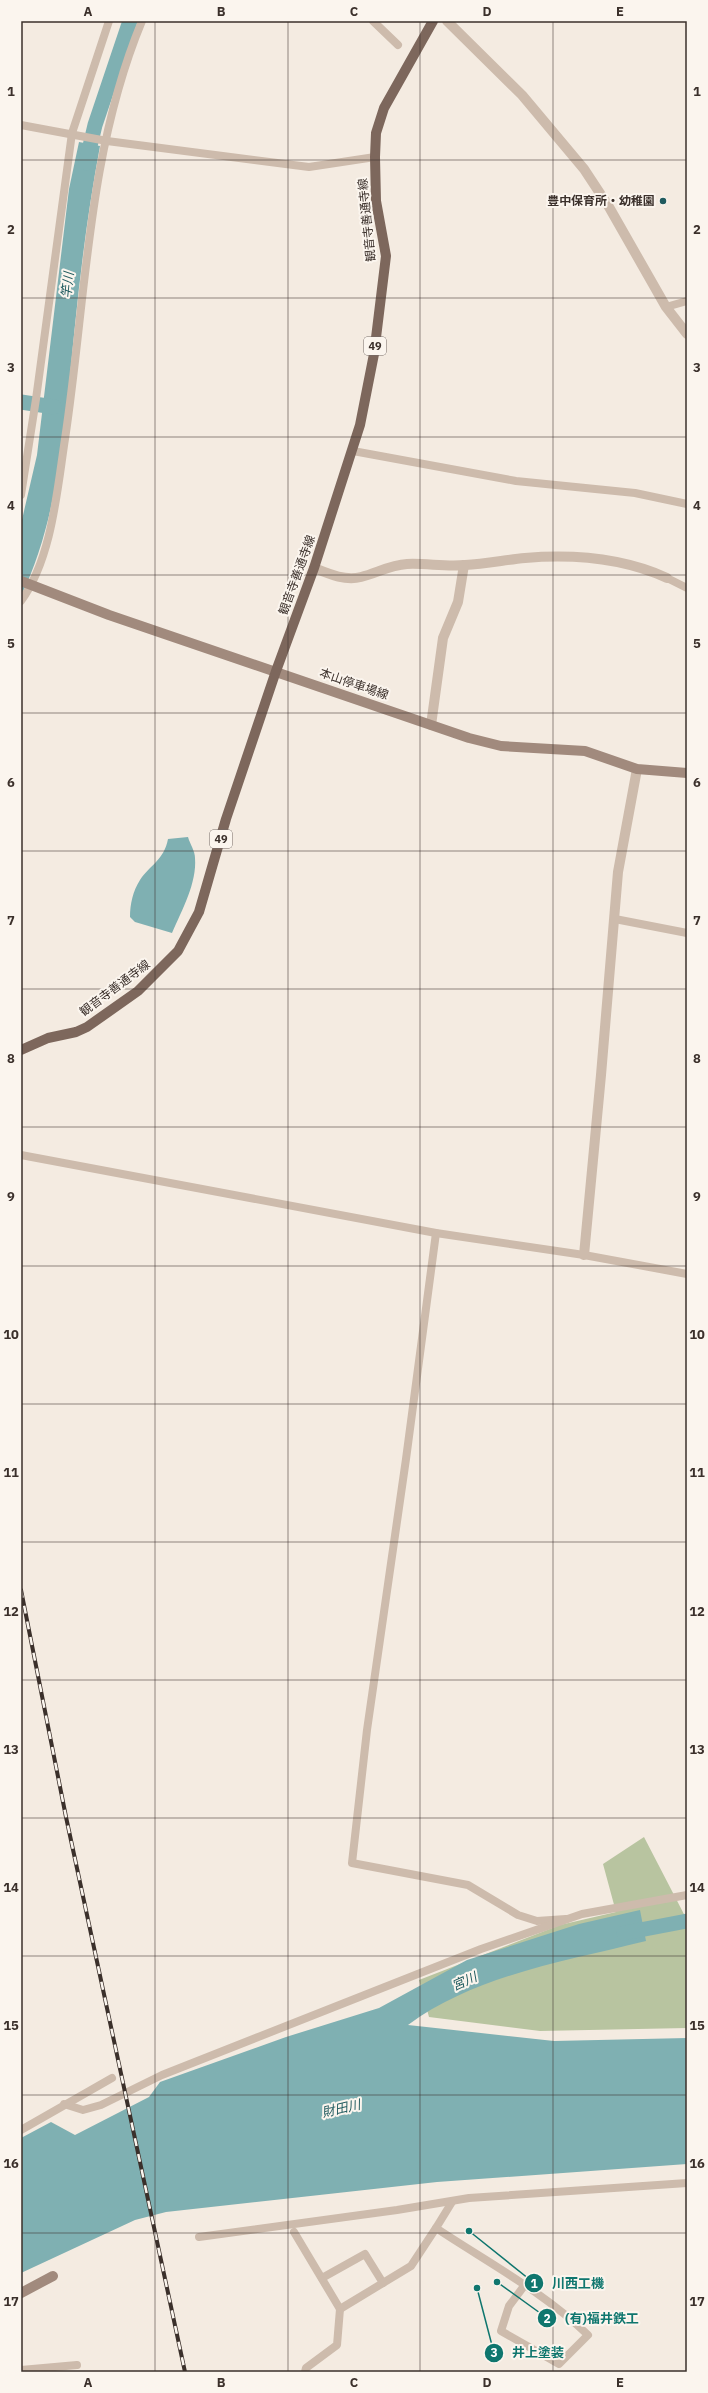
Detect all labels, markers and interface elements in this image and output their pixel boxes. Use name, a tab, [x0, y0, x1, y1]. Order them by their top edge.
text: A	[84, 3, 93, 20]
text: B	[217, 3, 226, 20]
text: C	[350, 3, 359, 20]
text: D	[482, 3, 492, 20]
text: E	[616, 3, 624, 20]
text: 1	[7, 83, 15, 100]
text: 1	[693, 83, 701, 100]
street label: 観音寺善通寺線	[355, 177, 378, 263]
place label: 豊中保育所・幼稚園	[547, 193, 655, 208]
marker: 豊中保育所・幼稚園	[658, 196, 668, 206]
text: 2	[7, 221, 15, 238]
text: 2	[693, 221, 701, 238]
water label: 竿川	[58, 269, 78, 299]
road number: 49	[364, 337, 386, 355]
text: 3	[7, 359, 15, 376]
text: 3	[693, 359, 701, 376]
text: 4	[7, 497, 15, 514]
text: 4	[693, 497, 701, 514]
street label: 観音寺善通寺線	[275, 533, 318, 617]
text: 5	[7, 635, 15, 652]
text: 5	[693, 635, 701, 652]
street label: 本山停車場線	[318, 665, 391, 702]
text: 6	[7, 774, 15, 791]
text: 6	[693, 774, 701, 791]
road number: 49	[210, 830, 232, 848]
text: 7	[7, 912, 15, 929]
text: 7	[693, 912, 701, 929]
street label: 観音寺善通寺線	[77, 956, 153, 1019]
text: 8	[7, 1050, 15, 1067]
text: 8	[693, 1050, 701, 1067]
text: 9	[7, 1188, 15, 1205]
text: 9	[693, 1188, 701, 1205]
text: 10	[3, 1326, 19, 1343]
text: 10	[689, 1326, 705, 1343]
text: 11	[3, 1464, 19, 1481]
text: 11	[689, 1464, 705, 1481]
text: 12	[3, 1603, 19, 1620]
text: 12	[689, 1603, 705, 1620]
text: 13	[3, 1741, 19, 1758]
text: 13	[689, 1741, 705, 1758]
text: 14	[3, 1879, 19, 1896]
text: 14	[689, 1879, 705, 1896]
water label: 宮川	[449, 1968, 481, 1995]
text: 15	[3, 2017, 19, 2034]
text: 15	[689, 2017, 705, 2034]
water label: 財田川	[320, 2095, 364, 2121]
text: 16	[3, 2155, 19, 2172]
text: 16	[689, 2155, 705, 2172]
callout: 川西工機	[524, 2271, 612, 2296]
text: 川西工機	[552, 2275, 604, 2292]
text: 1	[530, 2276, 538, 2291]
text: 17	[3, 2293, 19, 2310]
text: 17	[689, 2293, 705, 2310]
callout: (有)福井鉄工	[537, 2306, 647, 2331]
text: (有)福井鉄工	[565, 2310, 639, 2327]
text: 2	[543, 2311, 551, 2326]
callout: 井上塗装	[484, 2340, 572, 2365]
text: 井上塗装	[512, 2344, 564, 2361]
text: 3	[490, 2345, 498, 2360]
text: A	[84, 2374, 93, 2391]
text: B	[217, 2374, 226, 2391]
text: C	[350, 2374, 359, 2391]
text: D	[482, 2374, 492, 2391]
text: E	[616, 2374, 624, 2391]

